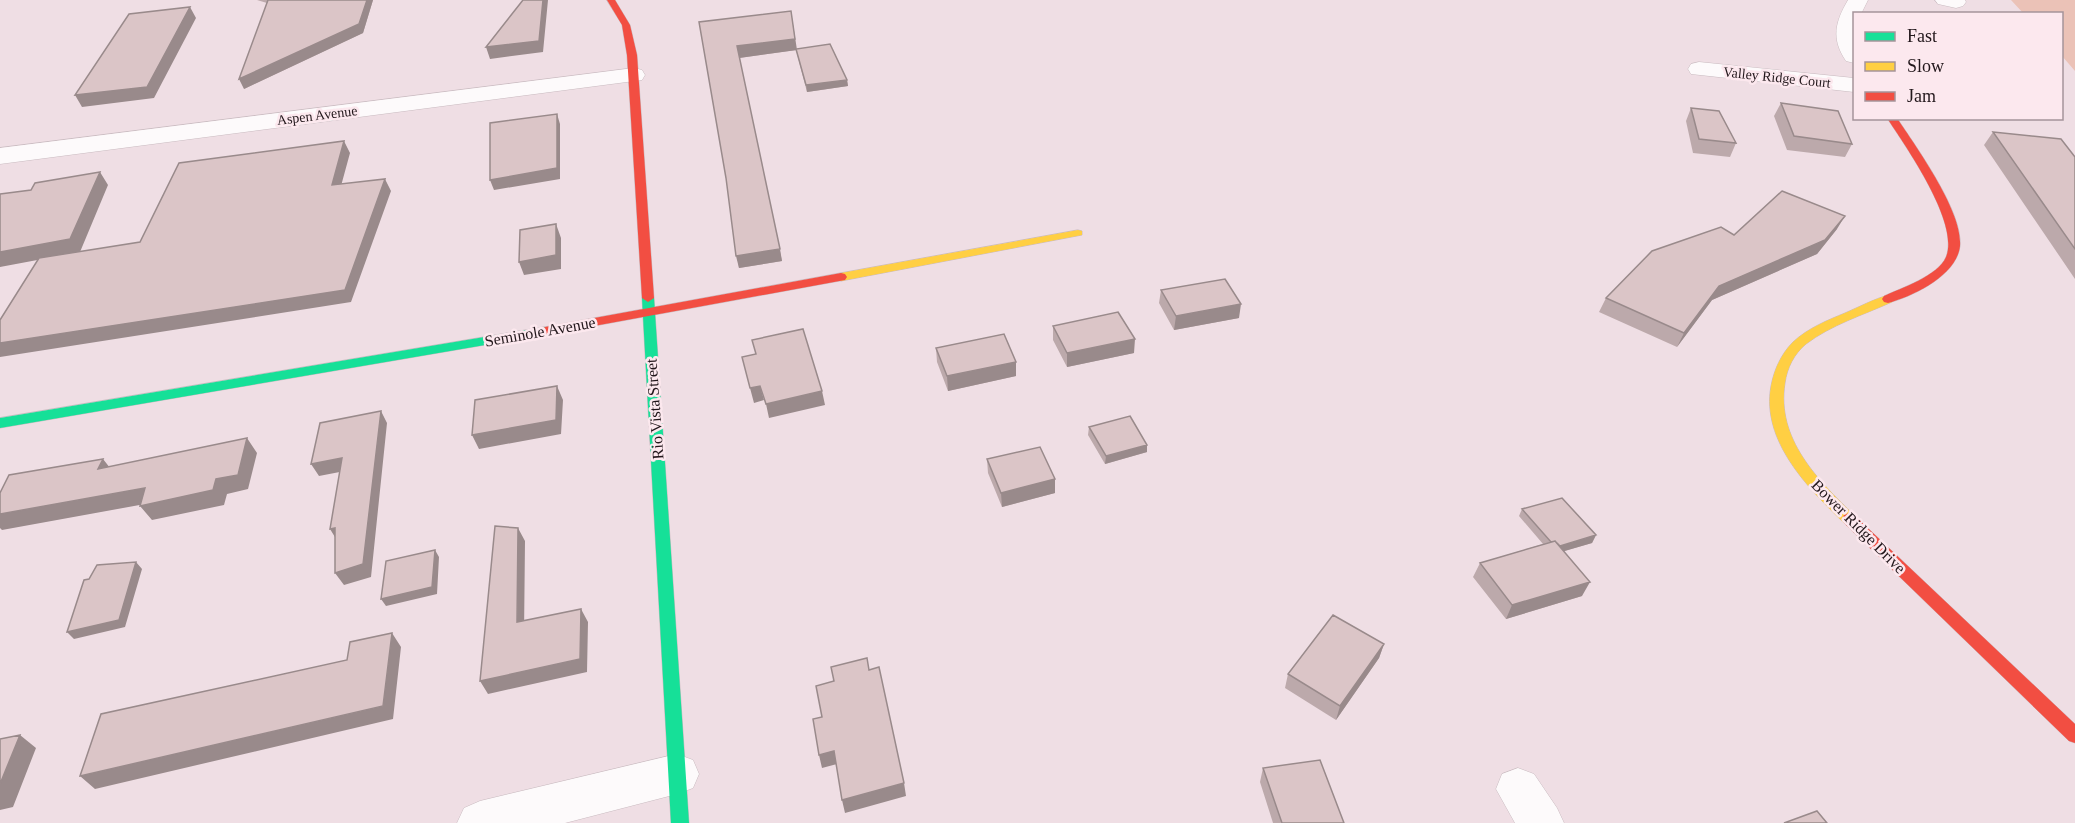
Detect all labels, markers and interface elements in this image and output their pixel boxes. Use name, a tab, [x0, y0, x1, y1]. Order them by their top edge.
legend	[1853, 12, 2063, 120]
text: Fast	[1907, 26, 1937, 46]
text: Slow	[1907, 56, 1944, 76]
street label: Valley Ridge Court	[1722, 64, 1832, 91]
text: Jam	[1907, 86, 1936, 106]
street label: Aspen Avenue	[276, 103, 358, 128]
street label: Seminole Avenue	[483, 313, 597, 350]
street label: Rio Vista Street	[642, 357, 666, 460]
street label: Bower Ridge Drive	[1808, 476, 1909, 577]

